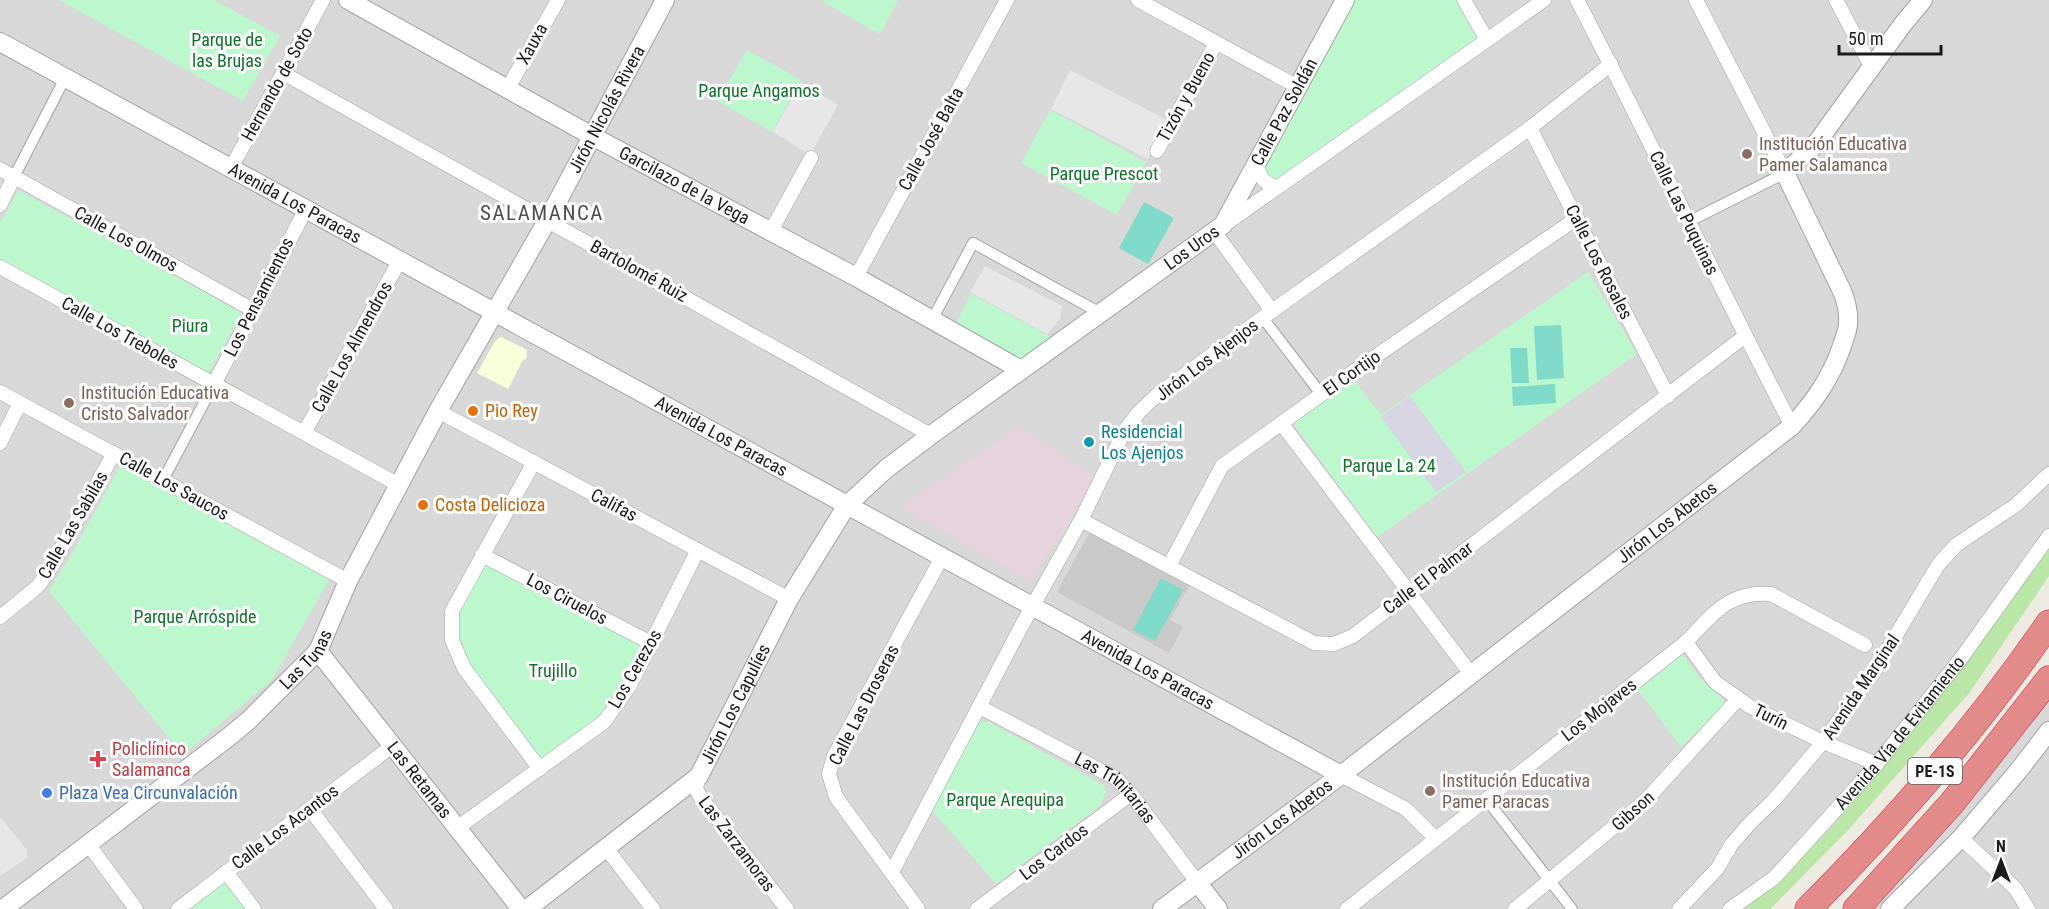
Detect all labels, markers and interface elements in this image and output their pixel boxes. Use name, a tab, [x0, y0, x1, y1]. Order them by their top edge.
scale bar	[1839, 18, 1941, 56]
street label: Xauxa	[512, 20, 551, 68]
street label: Hernando de Soto	[237, 23, 317, 145]
text: 50 m	[1848, 28, 1883, 49]
park label: Parque de las Brujas	[191, 29, 263, 71]
street label: Jirón Nicolás Rivera	[564, 42, 649, 176]
street label: Tizón y Bueno	[1152, 48, 1219, 145]
street label: Calle Paz Soldán	[1246, 55, 1321, 169]
park label: Parque Angamos	[698, 80, 820, 101]
street label: Calle José Balta	[894, 84, 968, 194]
place label: Institución Educativa Pamer Salamanca	[1759, 133, 1907, 175]
street label: Garcilazo de la Vega	[616, 141, 753, 228]
street label: Calle Las Puquinas	[1645, 147, 1724, 278]
marker: Institución Educativa Pamer Salamanca	[1740, 147, 1754, 161]
street label: Avenida Los Paracas	[225, 158, 365, 247]
park label: Parque Prescot	[1050, 163, 1158, 184]
street label: Calle Los Olmos	[71, 201, 182, 276]
district label: SALAMANCA	[480, 201, 604, 225]
street label: Calle Los Rosales	[1562, 201, 1637, 323]
street label: Los Uros	[1160, 220, 1223, 274]
street label: Los Pensamientos	[219, 234, 298, 360]
street label: Bartolomé Ruiz	[587, 235, 692, 306]
street label: Calle Los Almendros	[307, 278, 396, 416]
street label: Calle Los Treboles	[58, 292, 182, 373]
street label: Jirón Los Ajenjos	[1151, 314, 1262, 405]
park label: Piura	[172, 315, 208, 336]
street label: El Cortijo	[1319, 345, 1384, 400]
place label: Institución Educativa Cristo Salvador	[81, 382, 229, 424]
street label: Avenida Los Paracas	[652, 391, 791, 481]
marker: Institución Educativa Cristo Salvador	[62, 396, 76, 410]
place label: Pio Rey	[485, 400, 538, 421]
marker: Pio Rey	[466, 404, 480, 418]
place label: Residencial Los Ajenjos	[1101, 421, 1184, 463]
marker: Residencial Los Ajenjos	[1082, 435, 1096, 449]
street label: Calle Los Saucos	[116, 447, 233, 524]
park label: Parque La 24	[1342, 455, 1436, 476]
street label: Calle Las Sabilas	[33, 467, 112, 582]
street label: Jirón Los Abetos	[1613, 477, 1721, 567]
street label: Califas	[587, 484, 641, 525]
place label: Costa Delicioza	[435, 494, 545, 515]
marker: Costa Delicioza	[416, 498, 430, 512]
street label: Calle El Palmar	[1379, 537, 1477, 618]
street label: Los Ciruelos	[523, 569, 611, 629]
park label: Parque Arróspide	[134, 606, 256, 627]
street label: Avenida Los Paracas	[1078, 624, 1218, 714]
street label: Las Tunas	[275, 626, 336, 693]
street label: Los Cerezos	[604, 626, 665, 712]
street label: Avenida Marginal	[1818, 630, 1904, 743]
street label: Jirón Los Capulíes	[696, 641, 774, 767]
street label: Calle Las Droseras	[824, 641, 903, 769]
street label: Avenida Vía de Evitamiento	[1830, 652, 1969, 814]
park label: Trujillo	[529, 660, 577, 681]
street label: Los Mojaves	[1557, 674, 1640, 745]
street label: Turín	[1751, 699, 1792, 734]
street label: Las Retamas	[383, 737, 456, 822]
place label: Policlínico Salamanca	[112, 738, 191, 780]
street label: Las Trinitarias	[1071, 748, 1160, 827]
marker: Policlínico Salamanca	[89, 750, 107, 768]
road number: PE-1S	[1908, 758, 1962, 784]
place label: Institución Educativa Pamer Paracas	[1442, 770, 1590, 812]
street label: Jirón Los Abetos	[1227, 774, 1336, 863]
street label: Calle Los Acantos	[227, 780, 342, 874]
place label: Plaza Vea Circunvalación	[59, 782, 238, 803]
marker: Institución Educativa Pamer Paracas	[1423, 784, 1437, 798]
marker: Plaza Vea Circunvalación	[40, 786, 54, 800]
street label: Gibson	[1607, 786, 1658, 835]
park label: Parque Arequipa	[946, 789, 1064, 810]
street label: Las Zarzamoras	[695, 792, 780, 896]
street label: Los Cardos	[1015, 819, 1092, 884]
north arrow	[1971, 831, 2031, 891]
text: N	[1996, 837, 2006, 856]

